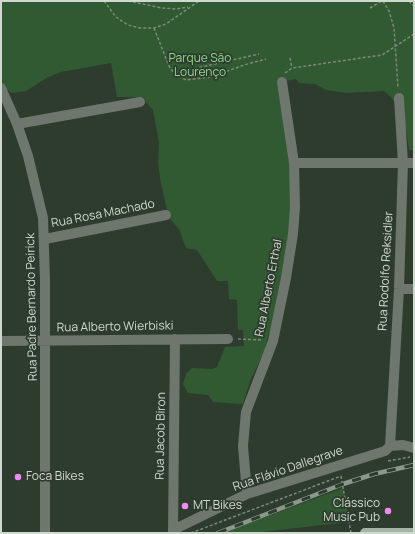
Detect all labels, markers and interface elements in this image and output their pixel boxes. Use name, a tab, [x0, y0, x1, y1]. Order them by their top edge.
park label: Parque São Lourenço	[169, 52, 231, 80]
street label: Rua Rosa Machado	[50, 197, 156, 231]
street label: Rua Rodolfo Reksidler	[376, 211, 396, 331]
street label: Rua Padre Bernardo Peirick	[24, 233, 40, 381]
street label: Rua Alberto Erthal	[252, 238, 286, 338]
street label: Rua Alberto Wierbiski	[57, 319, 173, 335]
street label: Rua Jacob Biron	[153, 392, 169, 480]
street label: Rua Flávio Dallegrave	[231, 443, 345, 495]
place label: Foca Bikes	[26, 470, 84, 484]
marker: Foca Bikes	[13, 472, 23, 482]
place label: Clássico Music Pub	[323, 497, 380, 525]
place label: MT Bikes	[193, 499, 242, 513]
marker: MT Bikes	[180, 501, 190, 511]
marker: Clássico Music Pub	[383, 506, 393, 516]

